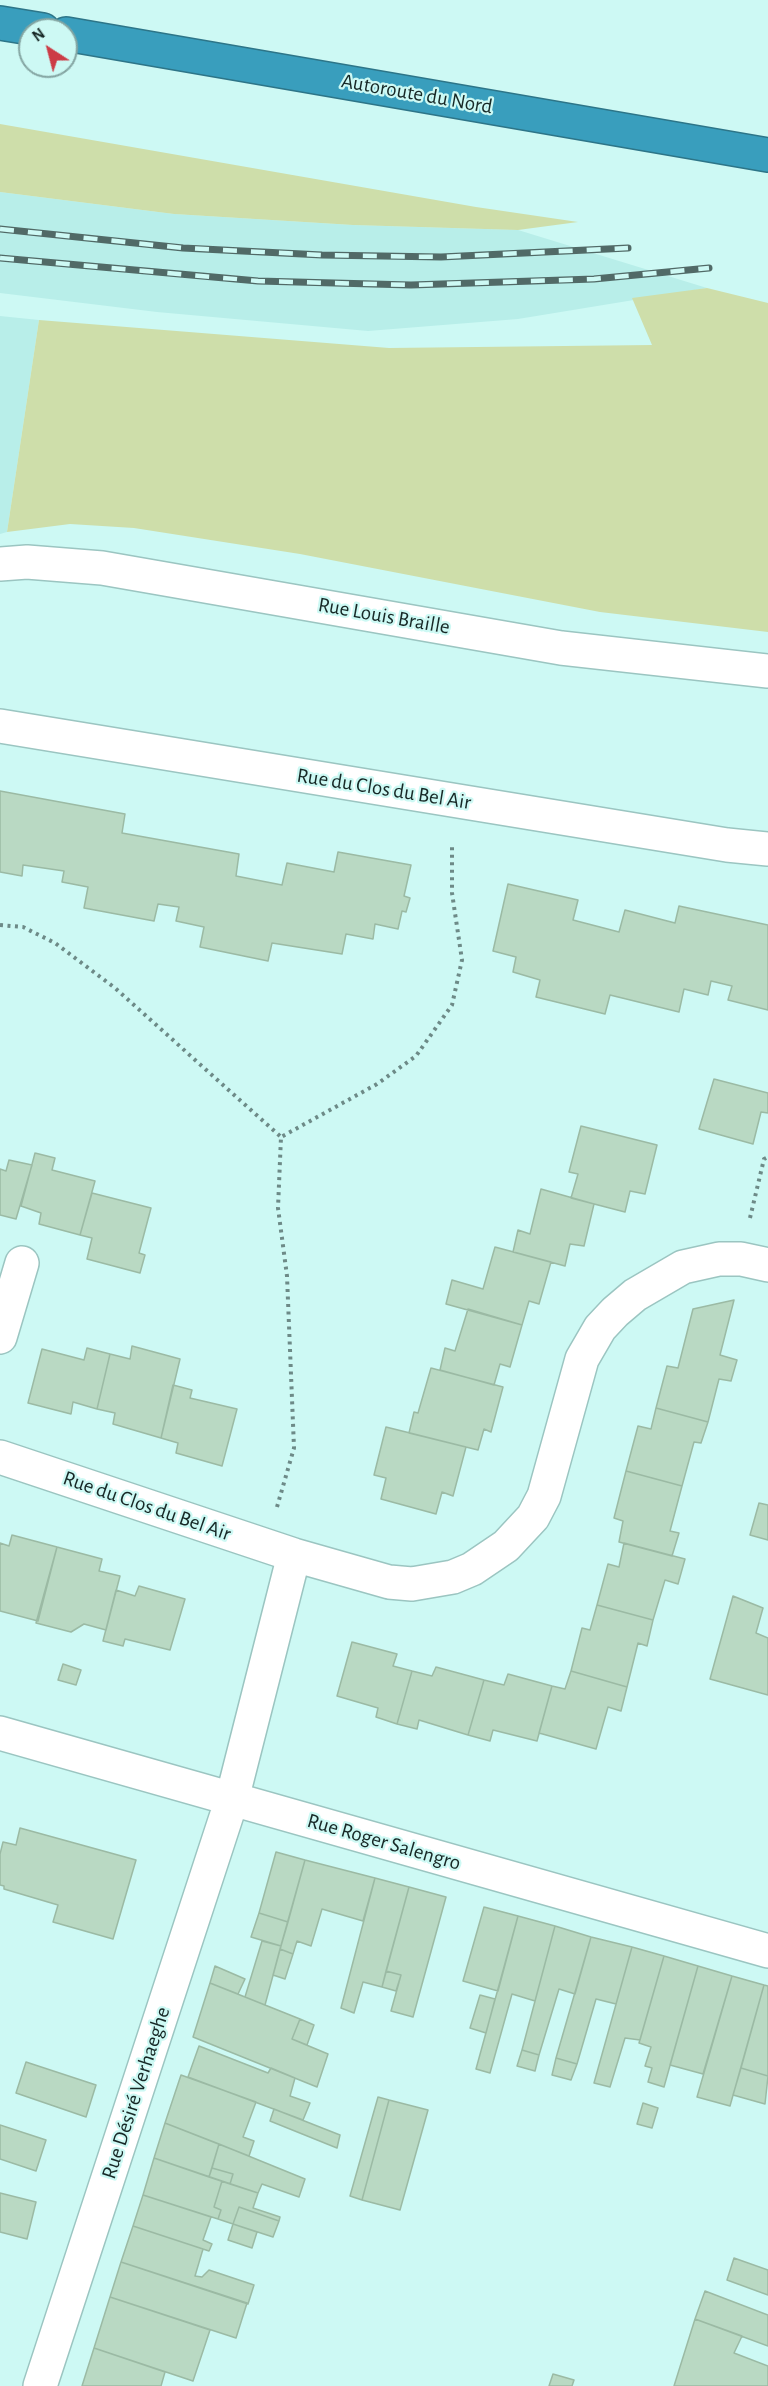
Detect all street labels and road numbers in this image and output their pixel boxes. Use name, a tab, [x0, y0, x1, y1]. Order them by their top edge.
street label: Autoroute du Nord	[339, 68, 495, 120]
street label: Rue Louis Braille	[316, 592, 452, 640]
street label: Rue du Clos du Bel Air	[295, 763, 473, 815]
street label: Rue du Clos du Bel Air	[60, 1465, 234, 1547]
street label: Rue Roger Salengro	[304, 1808, 464, 1876]
street label: Rue Désiré Verhaeghe	[96, 2004, 176, 2182]

